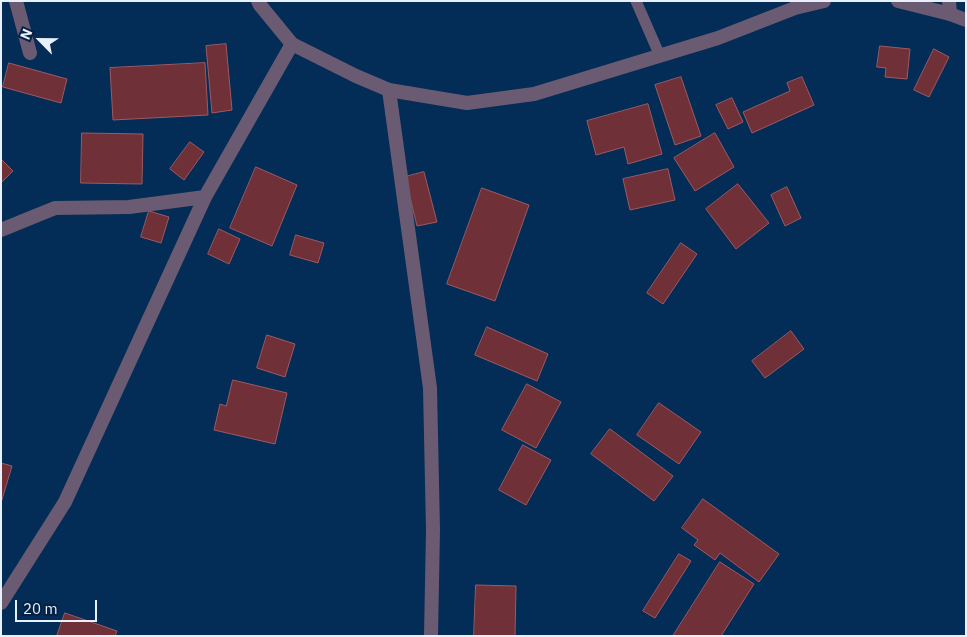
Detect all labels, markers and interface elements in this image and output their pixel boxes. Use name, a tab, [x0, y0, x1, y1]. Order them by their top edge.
north arrow	[15, 15, 65, 65]
text: N	[16, 26, 36, 42]
scale bar	[18, 590, 100, 622]
text: 20 m	[23, 599, 58, 618]

